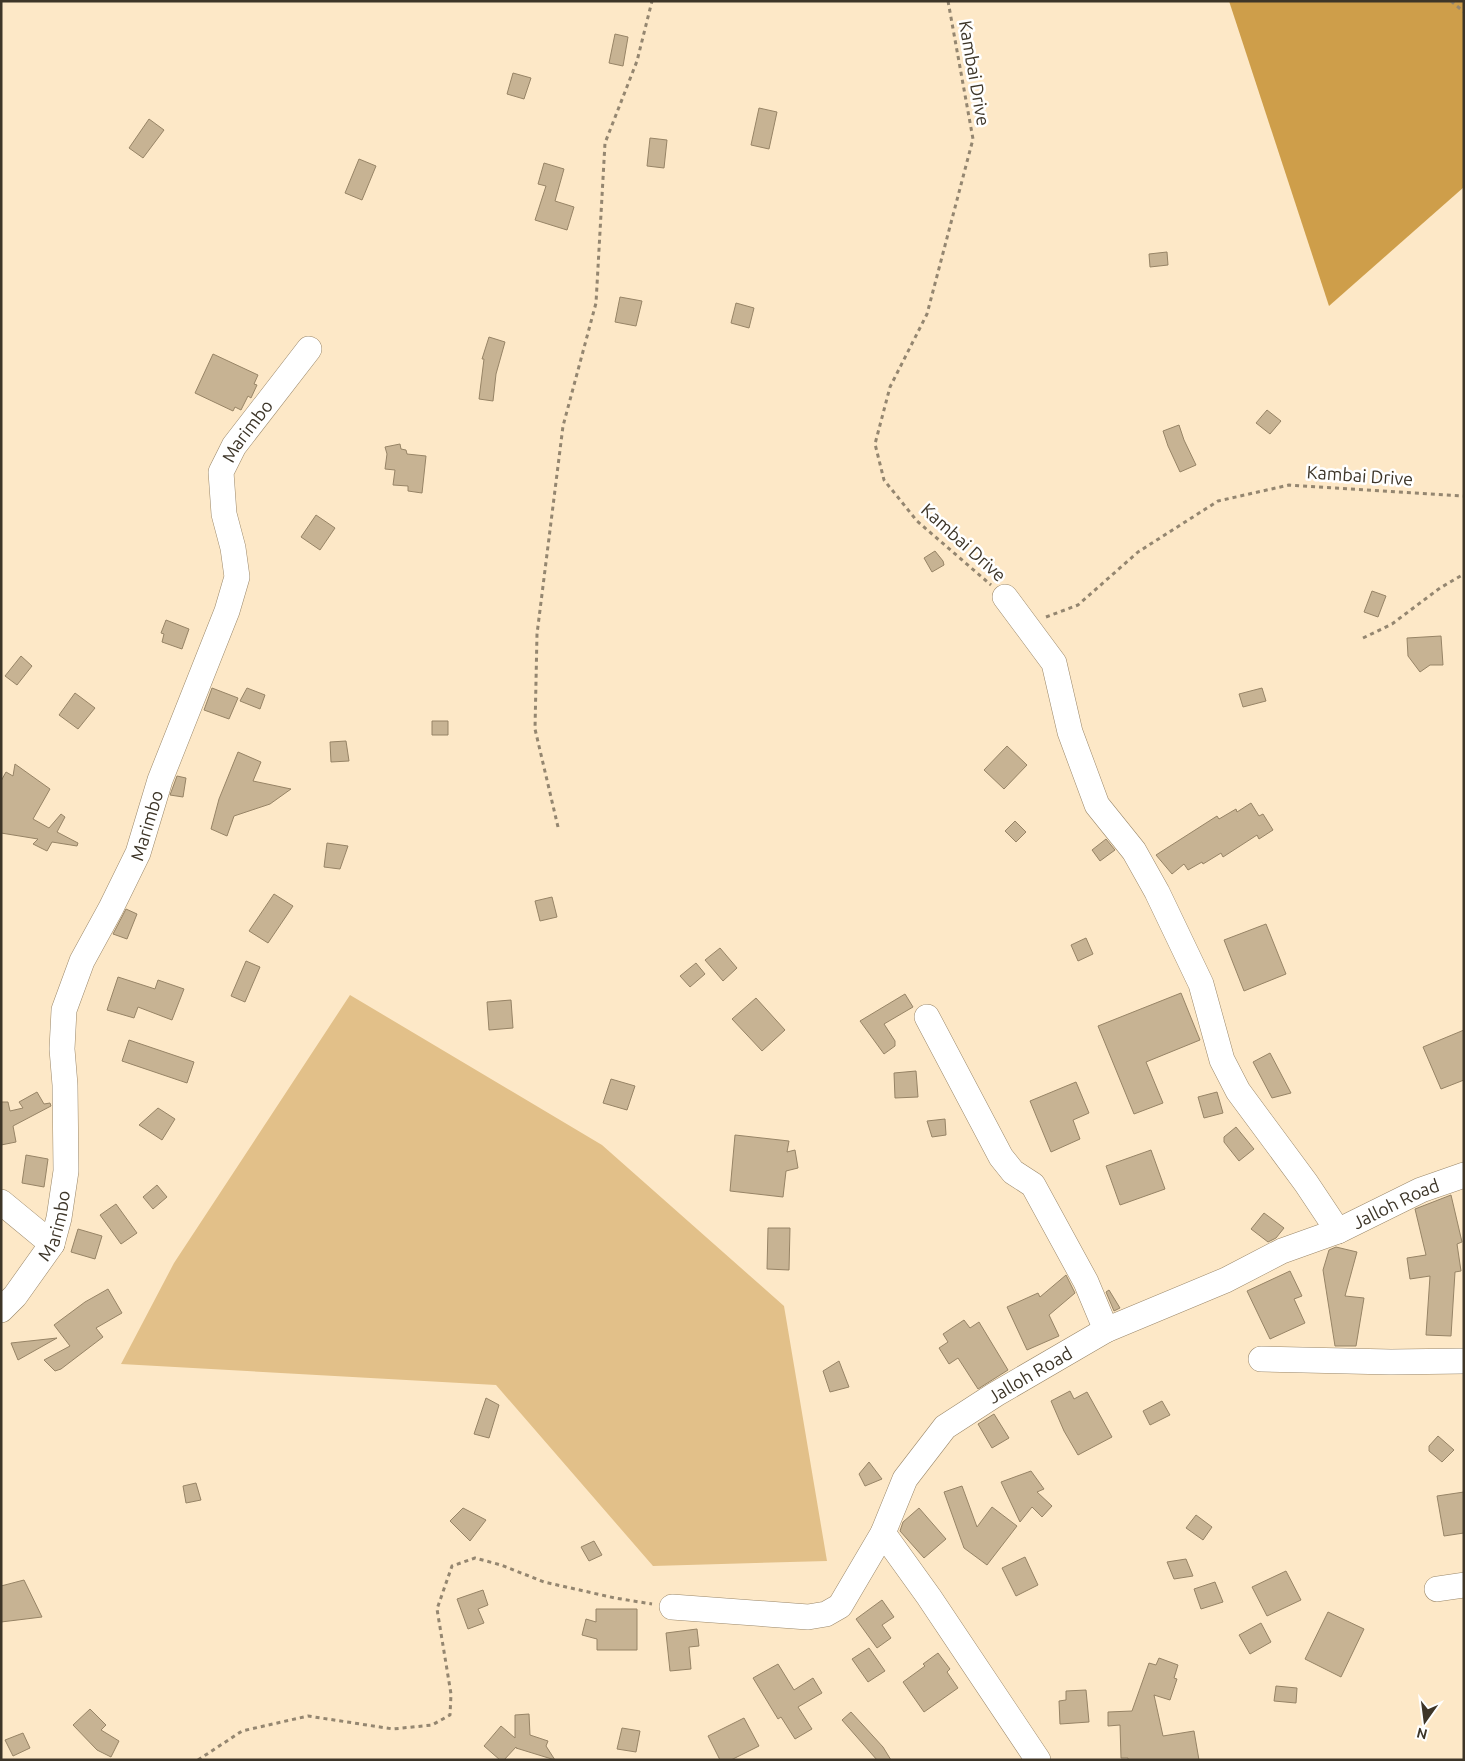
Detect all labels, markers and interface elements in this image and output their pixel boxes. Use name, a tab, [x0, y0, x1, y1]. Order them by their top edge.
street label: Kambai Drive	[956, 19, 994, 127]
street label: Marimbo	[218, 395, 276, 465]
street label: Kambai Drive	[1306, 461, 1414, 489]
street label: Kambai Drive	[918, 499, 1010, 585]
street label: Marimbo	[126, 788, 166, 863]
street label: Jalloh Road	[1349, 1174, 1442, 1232]
street label: Marimbo	[33, 1189, 73, 1264]
street label: Jalloh Road	[984, 1342, 1075, 1407]
north arrow	[1400, 1696, 1450, 1746]
text: N	[1415, 1725, 1429, 1743]

